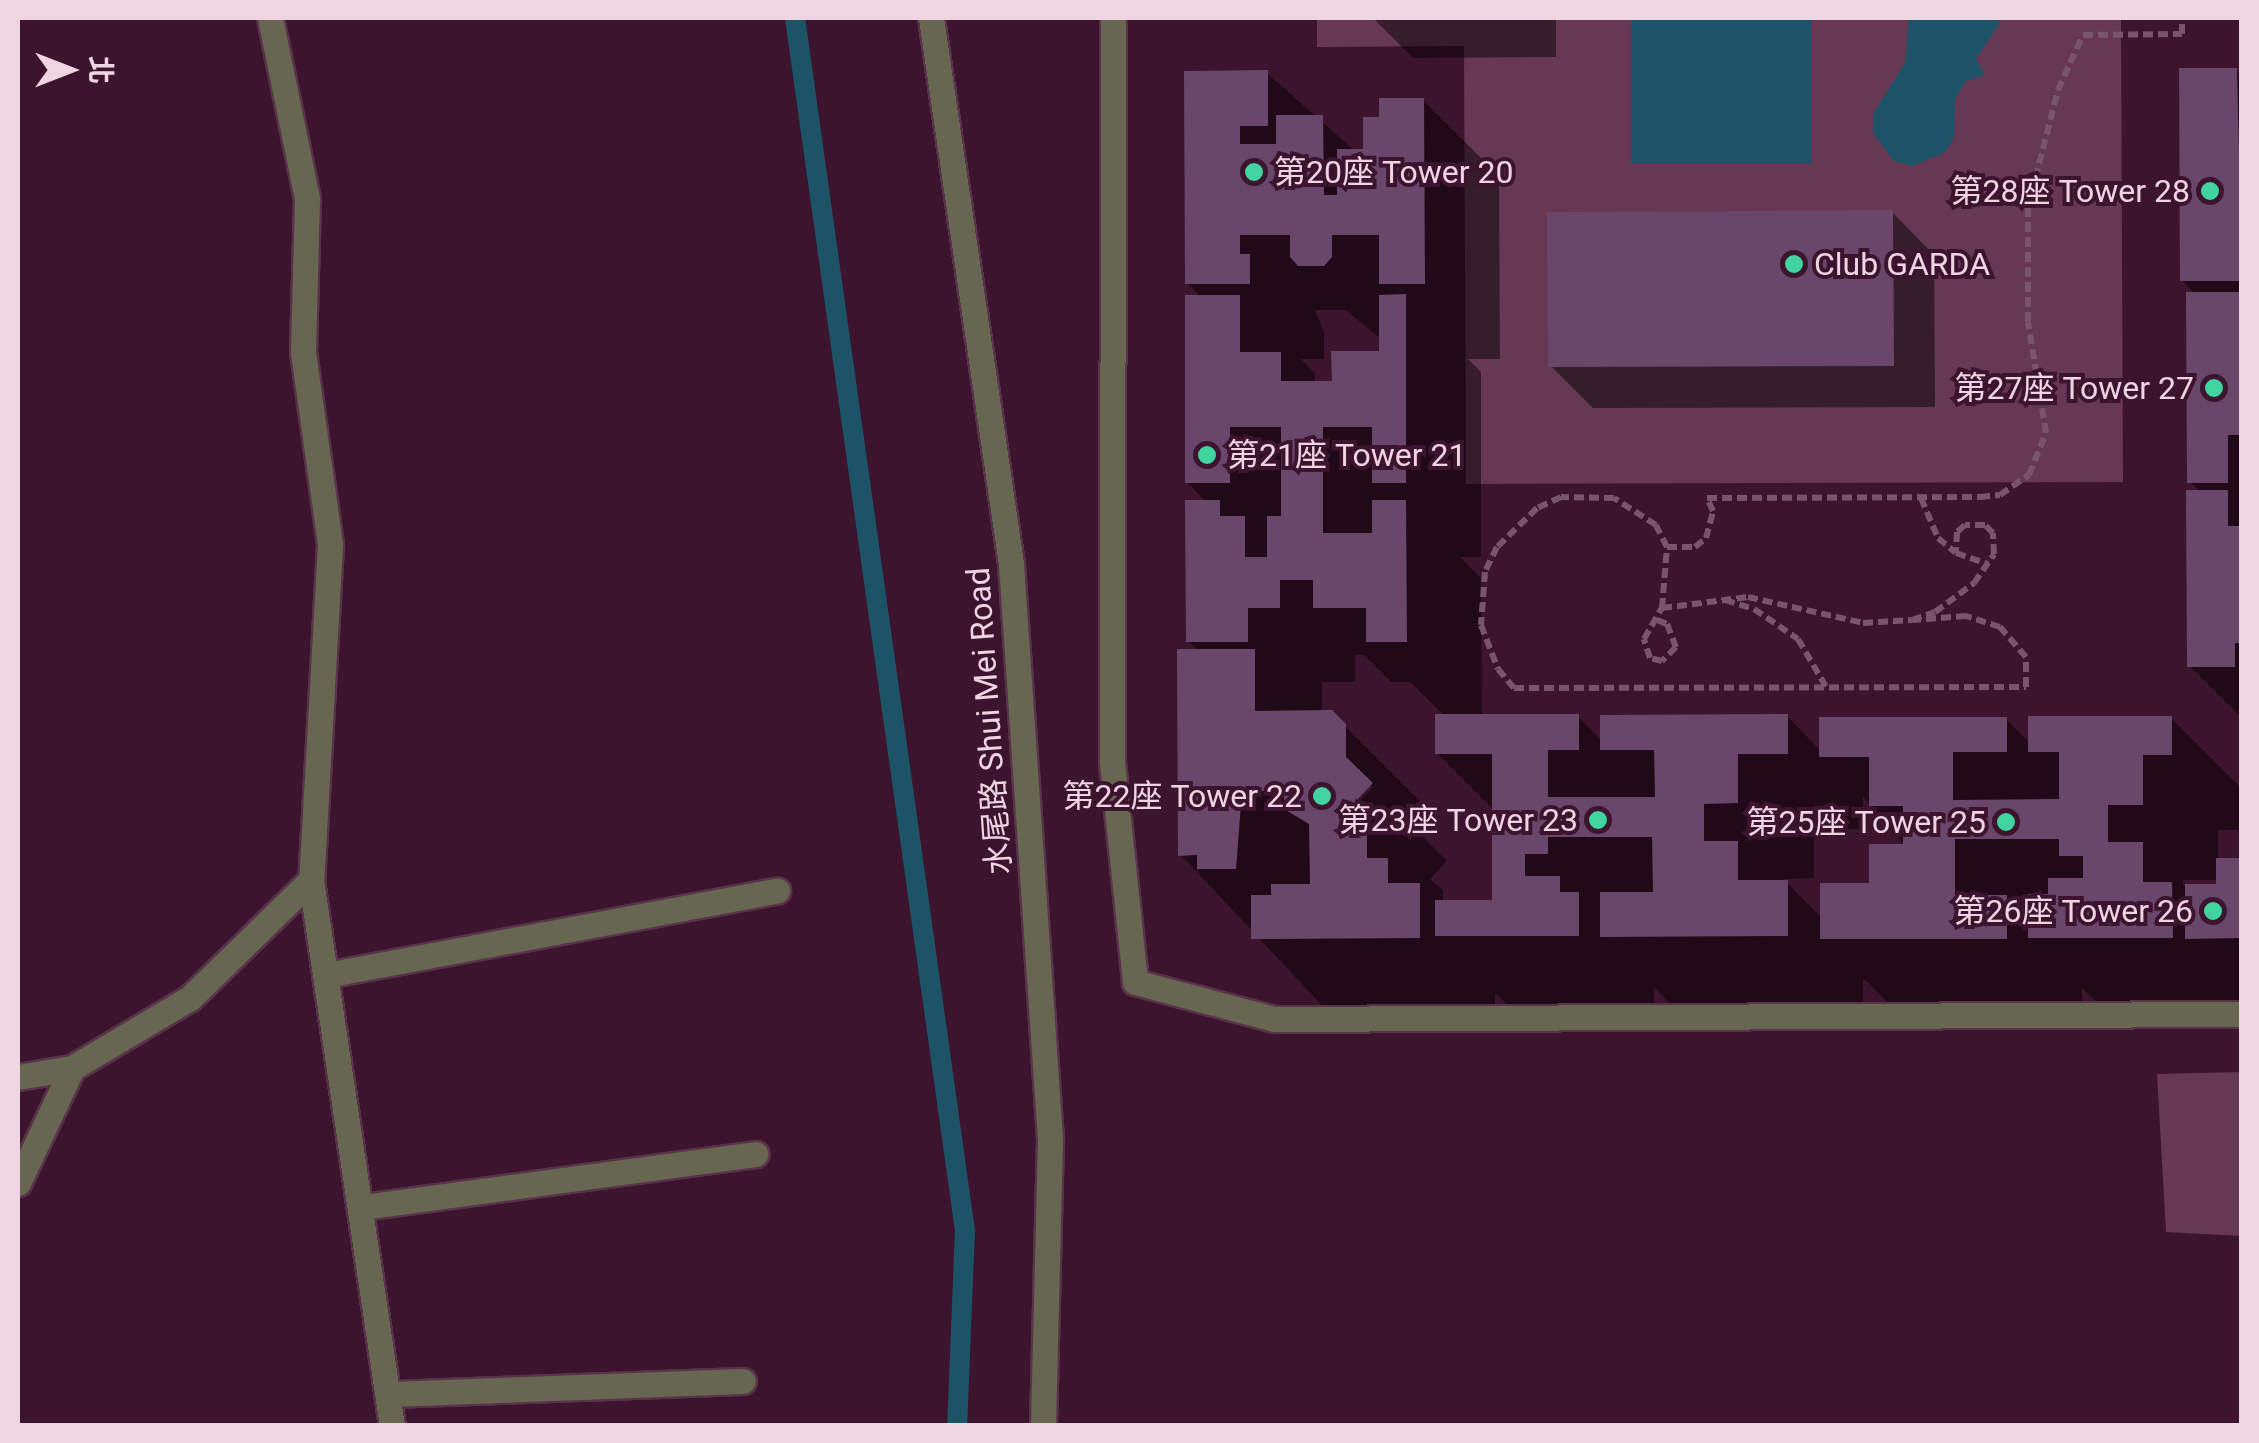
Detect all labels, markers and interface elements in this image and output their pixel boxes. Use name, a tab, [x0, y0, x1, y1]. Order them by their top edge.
north arrow	[20, 20, 120, 120]
text: 北	[84, 56, 117, 84]
place label: 第20座 Tower 20	[1274, 153, 1513, 191]
marker: 第20座 Tower 20	[1243, 161, 1265, 183]
place label: 第28座 Tower 28	[1951, 172, 2190, 210]
marker: 第28座 Tower 28	[2199, 180, 2221, 202]
place label: Club GARDA	[1814, 245, 1990, 283]
marker: Club GARDA	[1783, 253, 1805, 275]
place label: 第27座 Tower 27	[1955, 369, 2194, 407]
marker: 第27座 Tower 27	[2203, 377, 2225, 399]
place label: 第21座 Tower 21	[1227, 436, 1466, 474]
marker: 第21座 Tower 21	[1196, 444, 1218, 466]
street label: 水尾路 Shui Mei Road	[959, 566, 1019, 876]
place label: 第22座 Tower 22	[1063, 777, 1302, 815]
marker: 第22座 Tower 22	[1311, 785, 1333, 807]
place label: 第23座 Tower 23	[1339, 801, 1578, 839]
place label: 第25座 Tower 25	[1747, 803, 1986, 841]
marker: 第23座 Tower 23	[1587, 809, 1609, 831]
marker: 第25座 Tower 25	[1995, 811, 2017, 833]
place label: 第26座 Tower 26	[1954, 892, 2193, 930]
marker: 第26座 Tower 26	[2202, 900, 2224, 922]

